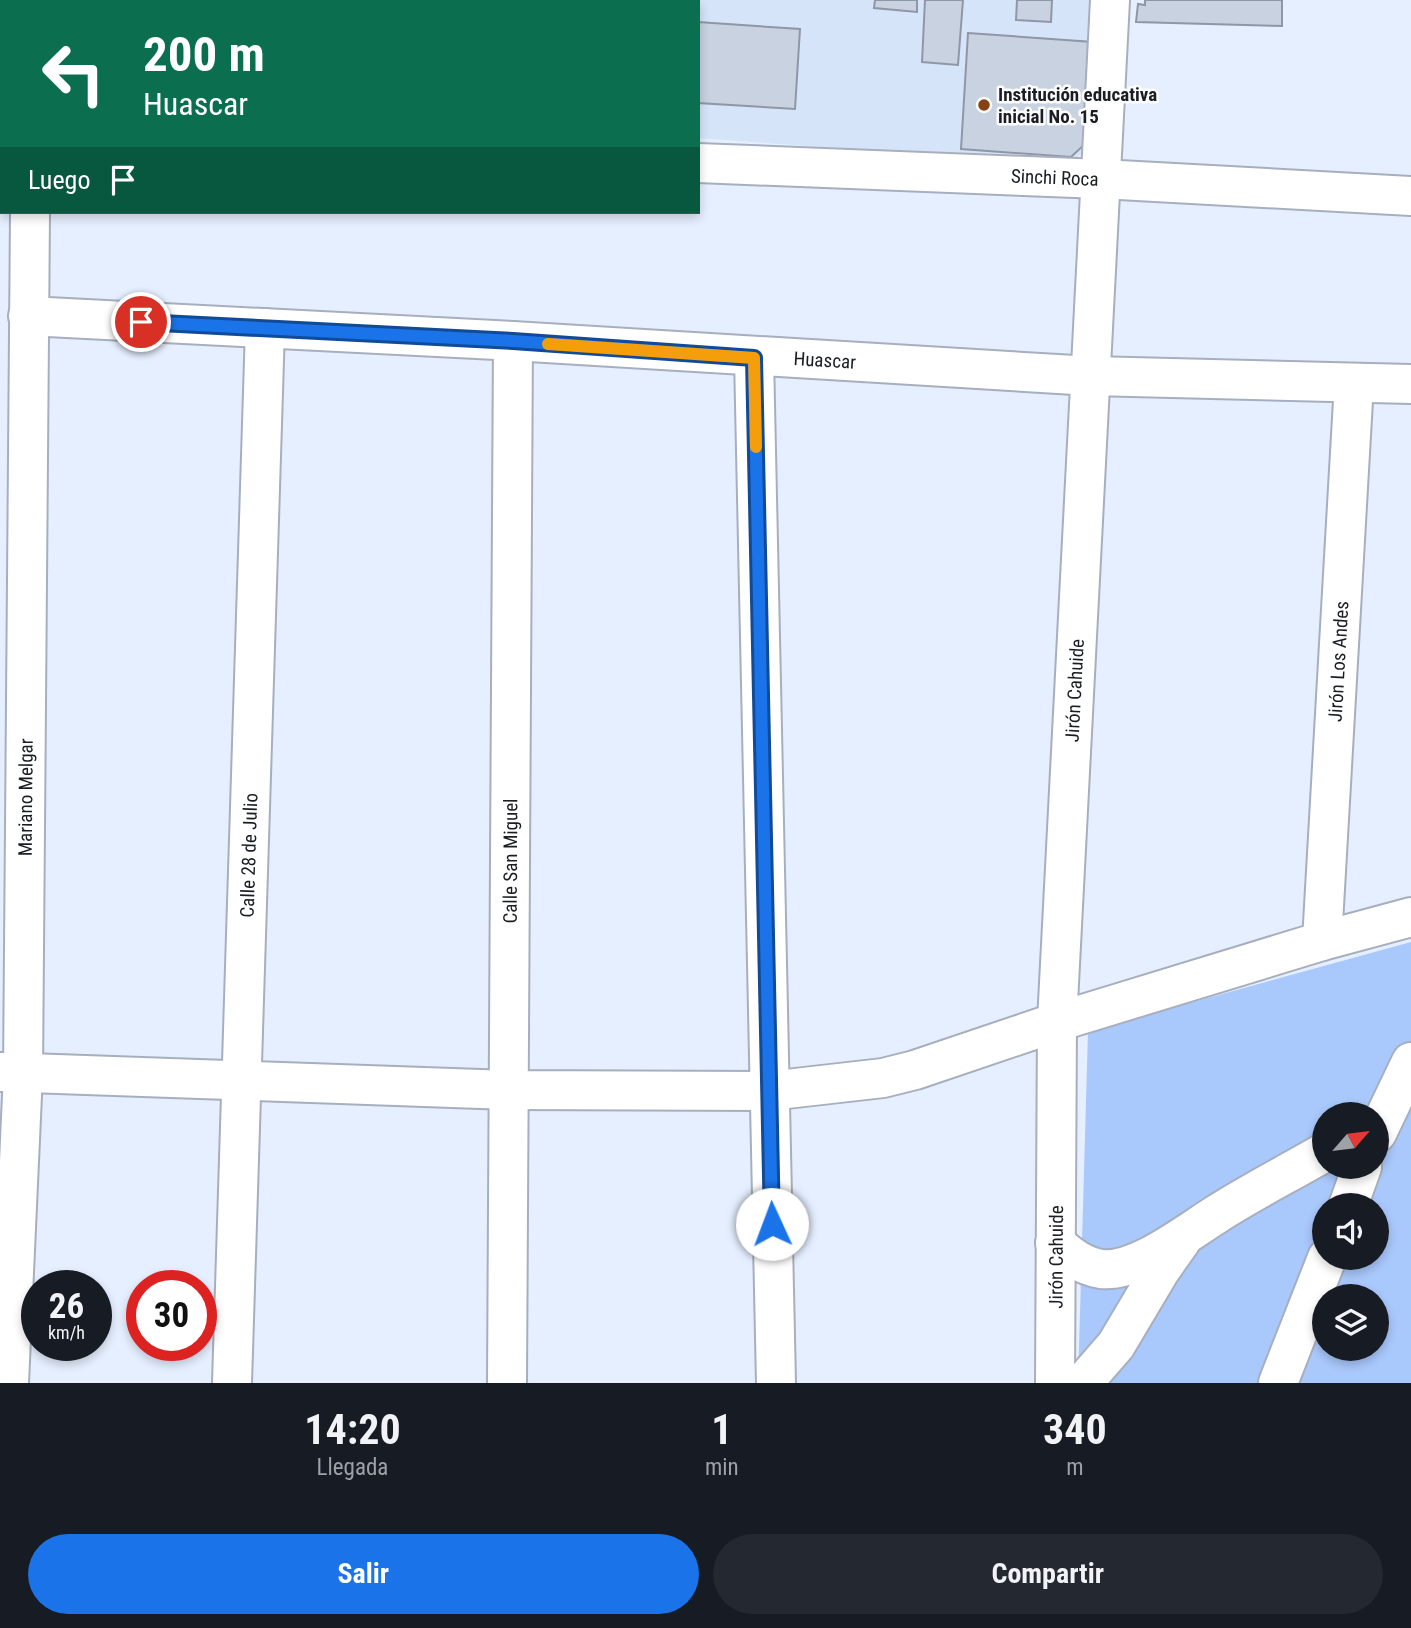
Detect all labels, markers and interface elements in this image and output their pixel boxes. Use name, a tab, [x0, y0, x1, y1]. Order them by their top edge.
text: 200 m	[143, 26, 265, 83]
icon: left	[28, 28, 119, 119]
place label: Institución educativa inicial No. 15	[998, 83, 1157, 128]
text: Huascar	[143, 85, 248, 123]
marker: Institución educativa inicial No. 15	[976, 97, 992, 113]
icon: arrive	[104, 161, 142, 199]
street label: Sinchi Roca	[1010, 164, 1099, 190]
text: Luego	[28, 165, 90, 195]
pin	[111, 292, 171, 352]
icon: arrive	[122, 303, 160, 341]
street label: Huascar	[793, 347, 857, 373]
street label: Jirón Los Andes	[1323, 600, 1353, 723]
street label: Jirón Cahuide	[1060, 638, 1088, 743]
street label: Mariano Melgar	[13, 738, 37, 856]
street label: Calle 28 de Julio	[235, 793, 262, 918]
street label: Calle San Miguel	[498, 798, 522, 924]
north arrow	[1312, 1102, 1390, 1180]
map controls	[1312, 1102, 1389, 1361]
position arrow	[735, 1187, 809, 1261]
button: sound	[1312, 1193, 1389, 1270]
street label: Jirón Cahuide	[1044, 1205, 1067, 1309]
speed limit sign: 30	[126, 1270, 217, 1361]
button: layers	[1312, 1284, 1389, 1361]
text: 26	[49, 1286, 84, 1327]
text: km/h	[48, 1322, 85, 1343]
text: 14:20	[304, 1405, 401, 1454]
text: 1	[711, 1405, 732, 1454]
text: 340	[1043, 1405, 1107, 1454]
text: Llegada	[317, 1454, 388, 1481]
text: min	[705, 1454, 739, 1481]
text: m	[1066, 1454, 1083, 1481]
button: Salir	[28, 1534, 699, 1614]
button: Compartir	[713, 1534, 1383, 1614]

